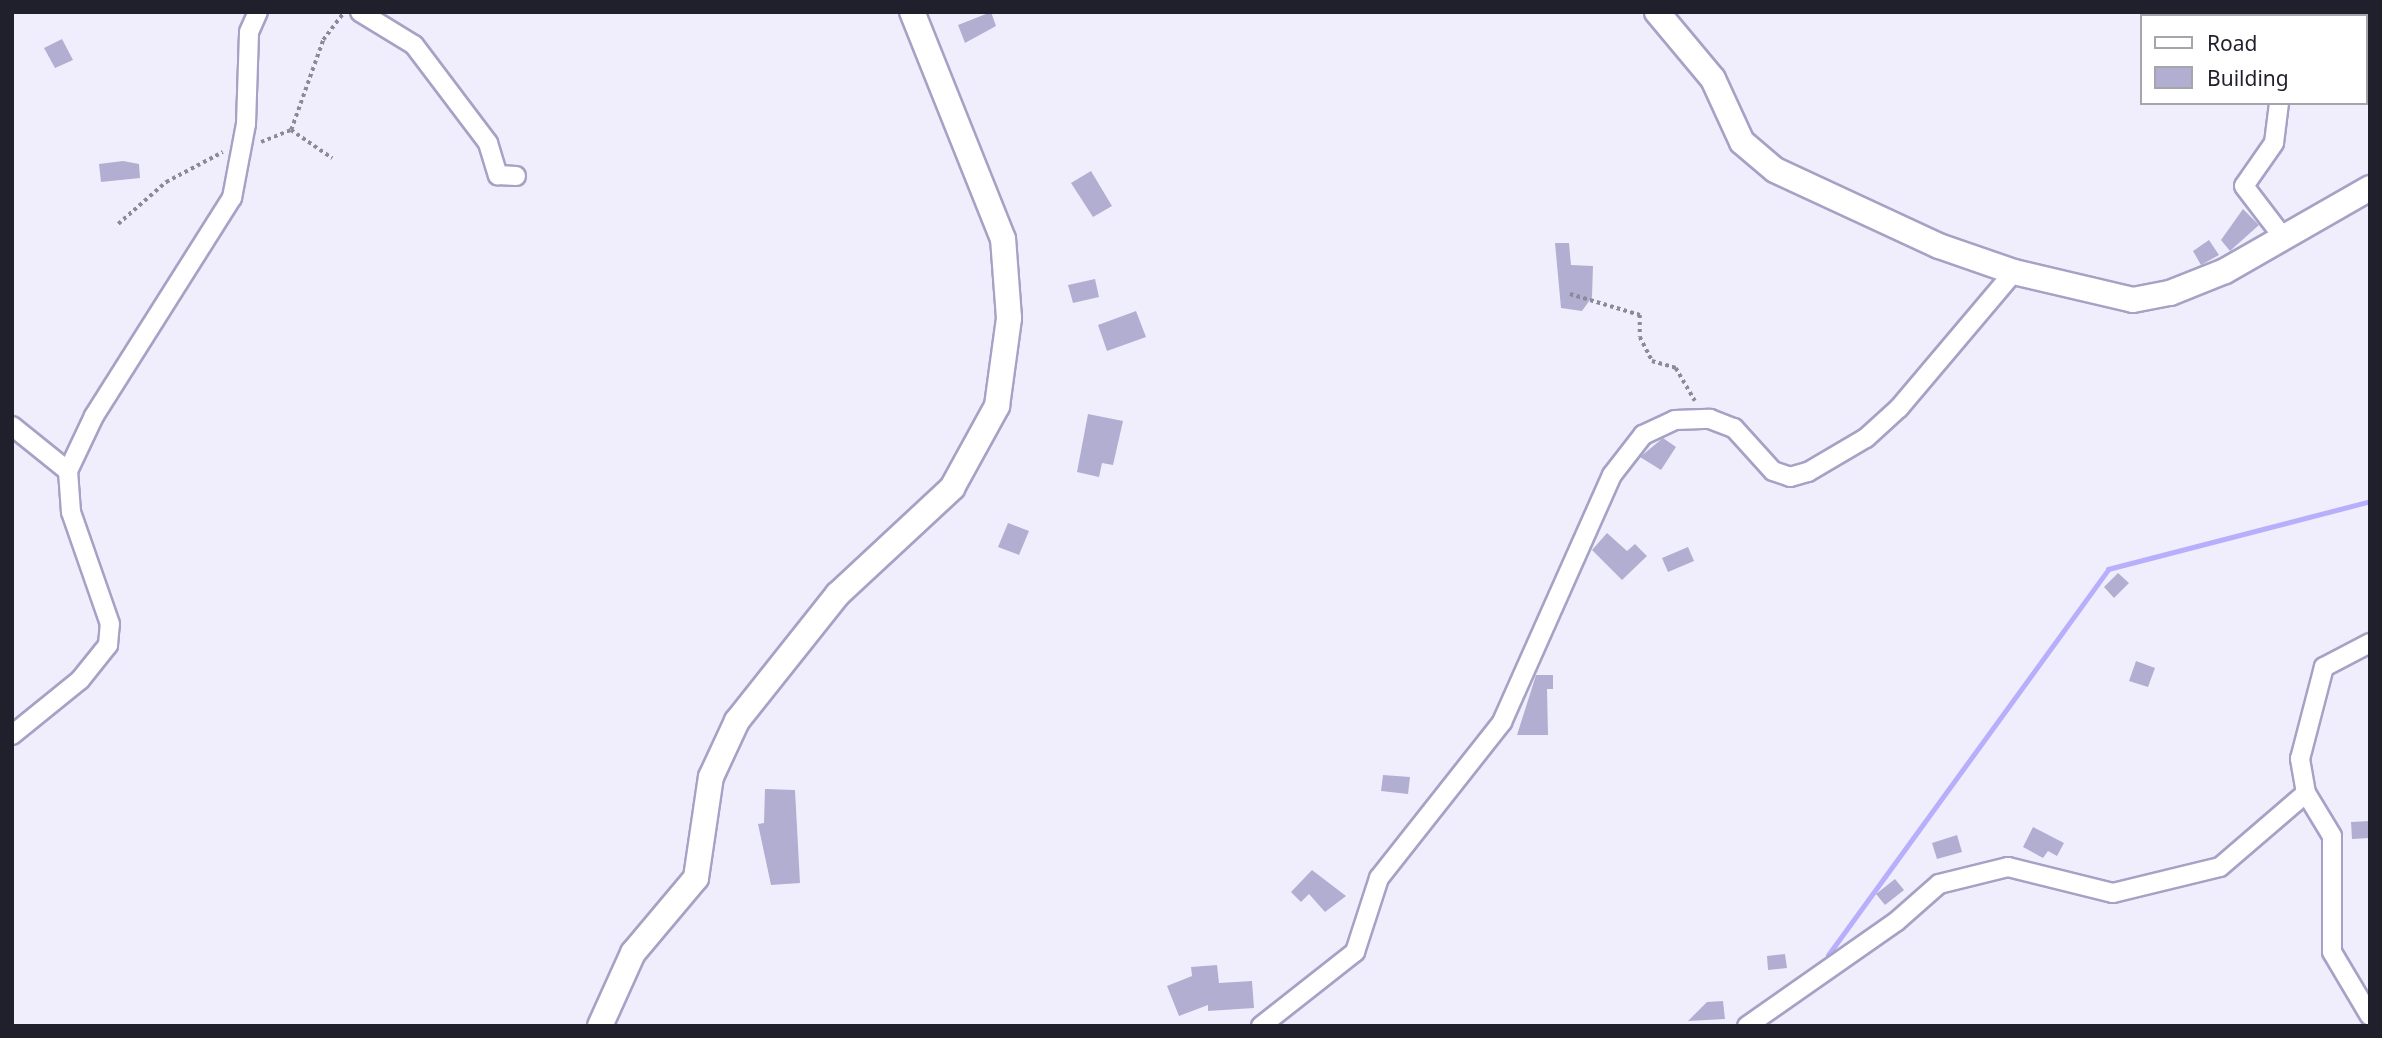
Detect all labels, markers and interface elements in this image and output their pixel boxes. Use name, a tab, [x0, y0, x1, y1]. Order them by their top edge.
legend	[2140, 14, 2368, 105]
text: Road	[2207, 29, 2257, 57]
text: Building	[2207, 64, 2289, 92]

